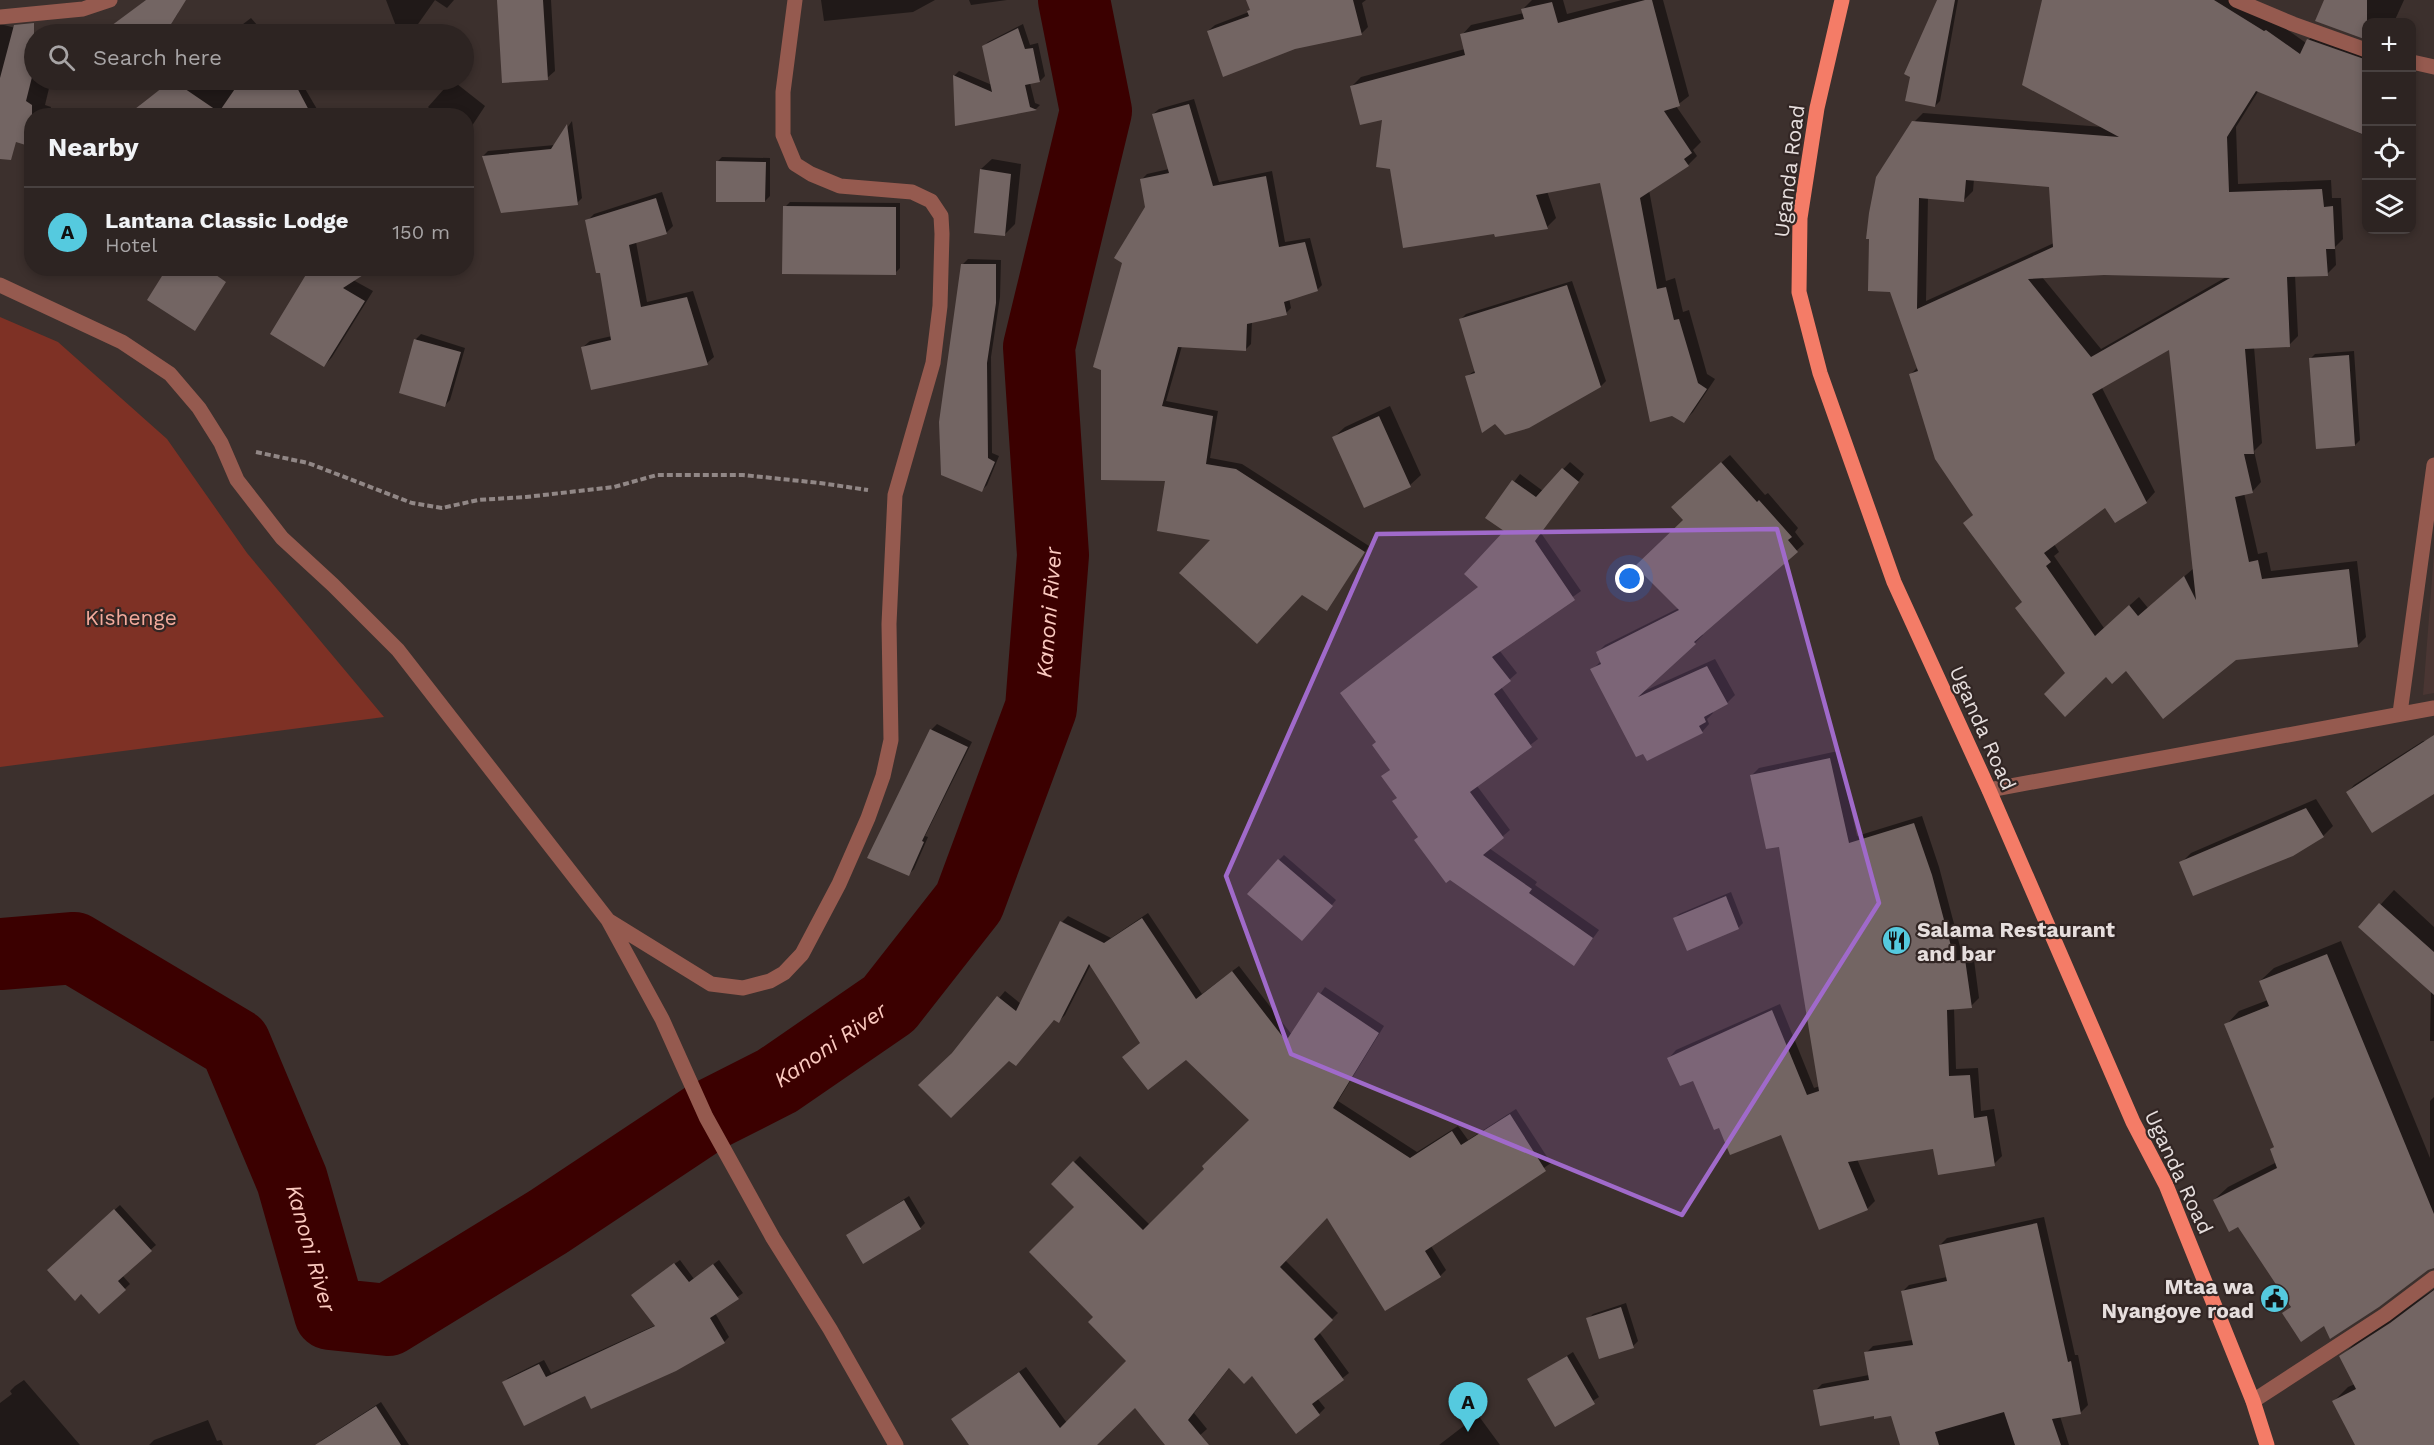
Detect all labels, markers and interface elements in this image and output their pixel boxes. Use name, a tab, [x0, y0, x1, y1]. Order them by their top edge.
map controls	[2362, 18, 2416, 234]
button: +	[2362, 18, 2416, 72]
search box	[24, 24, 474, 90]
icon: search	[45, 41, 78, 74]
text: Search here	[93, 45, 222, 70]
button: −	[2362, 72, 2416, 126]
street label: Uganda Road	[1768, 103, 1810, 239]
button: locate	[2362, 126, 2416, 180]
text: Nearby	[48, 132, 139, 162]
button: layers	[2362, 180, 2416, 234]
text: Lantana Classic Lodge	[105, 208, 348, 233]
text: A	[61, 220, 74, 244]
text: 150 m	[392, 220, 450, 244]
text: Hotel	[105, 233, 157, 257]
water label: Kanoni River	[1031, 545, 1066, 679]
your location	[1615, 564, 1644, 593]
park label: Kishenge	[85, 605, 177, 630]
street label: Uganda Road	[1944, 662, 2022, 794]
place label: Salama Restaurant and bar	[1917, 917, 2115, 966]
restaurant icon: Salama Restaurant and bar	[1880, 925, 1912, 957]
water label: Kanoni River	[769, 996, 892, 1092]
street label: Uganda Road	[2139, 1106, 2219, 1238]
water label: Kanoni River	[281, 1182, 342, 1316]
place label: Mtaa wa Nyangoye road	[2101, 1274, 2255, 1323]
public building icon: Mtaa wa Nyangoye road	[2259, 1282, 2291, 1314]
pin: A	[1448, 1382, 1488, 1432]

